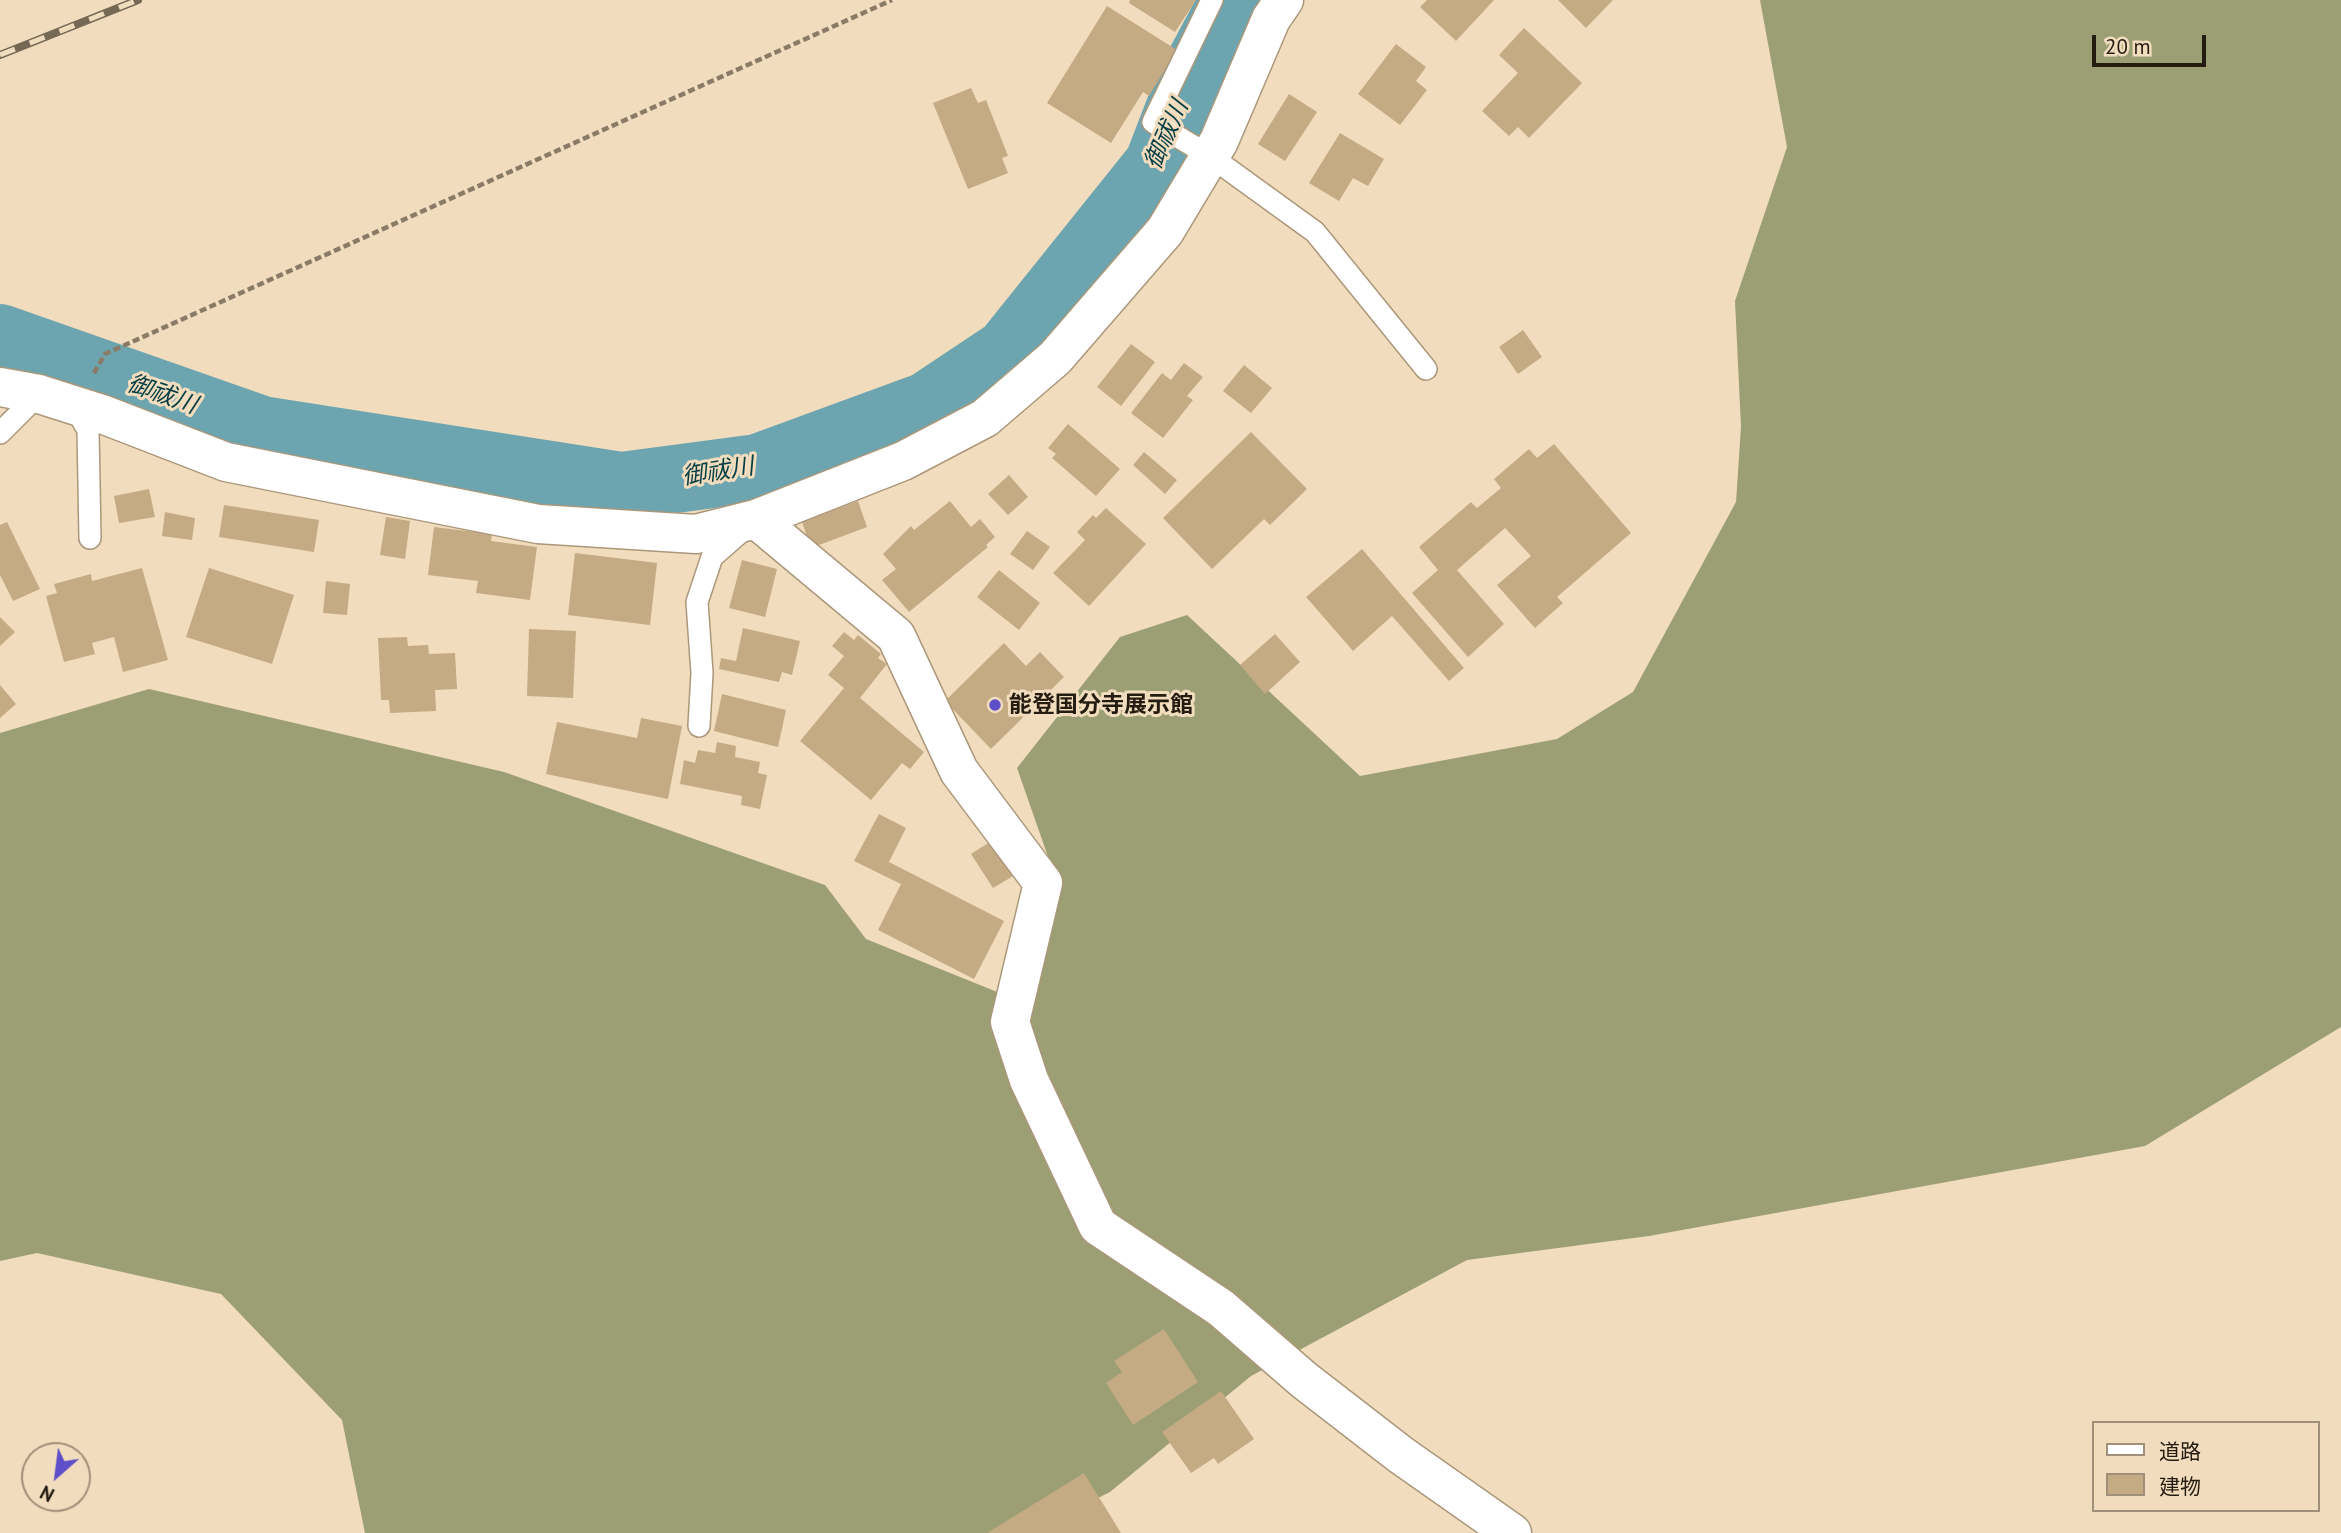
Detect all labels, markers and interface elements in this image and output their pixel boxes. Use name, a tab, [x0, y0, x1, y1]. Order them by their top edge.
scale bar	[2096, 21, 2210, 65]
text: 20 m	[2105, 33, 2151, 60]
water label: 御祓川	[1139, 96, 1195, 174]
water label: 御祓川	[123, 370, 201, 420]
water label: 御祓川	[680, 452, 756, 492]
place label: 能登国分寺展示館	[1009, 691, 1193, 719]
marker: 能登国分寺展示館	[987, 697, 1003, 713]
legend	[2092, 1421, 2320, 1512]
text: 道路	[2159, 1438, 2201, 1465]
north arrow	[21, 1442, 91, 1512]
text: 建物	[2159, 1473, 2201, 1500]
text: N	[36, 1480, 58, 1507]

